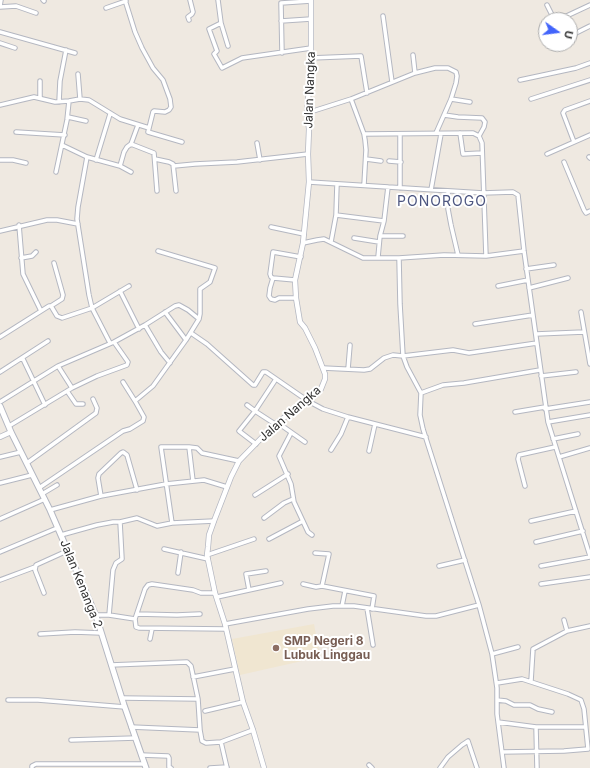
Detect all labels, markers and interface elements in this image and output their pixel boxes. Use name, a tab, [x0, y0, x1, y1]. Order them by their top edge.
north arrow	[538, 12, 578, 52]
text: U	[561, 29, 576, 40]
street label: Jalan Nangka	[301, 51, 319, 129]
district label: PONOROGO	[397, 194, 487, 210]
street label: Jalan Nangka	[256, 383, 324, 445]
street label: Jalan Kenanga 2	[57, 538, 105, 630]
place label: SMP Negeri 8 Lubuk Linggau	[284, 634, 370, 662]
marker: SMP Negeri 8 Lubuk Linggau	[271, 643, 281, 653]

